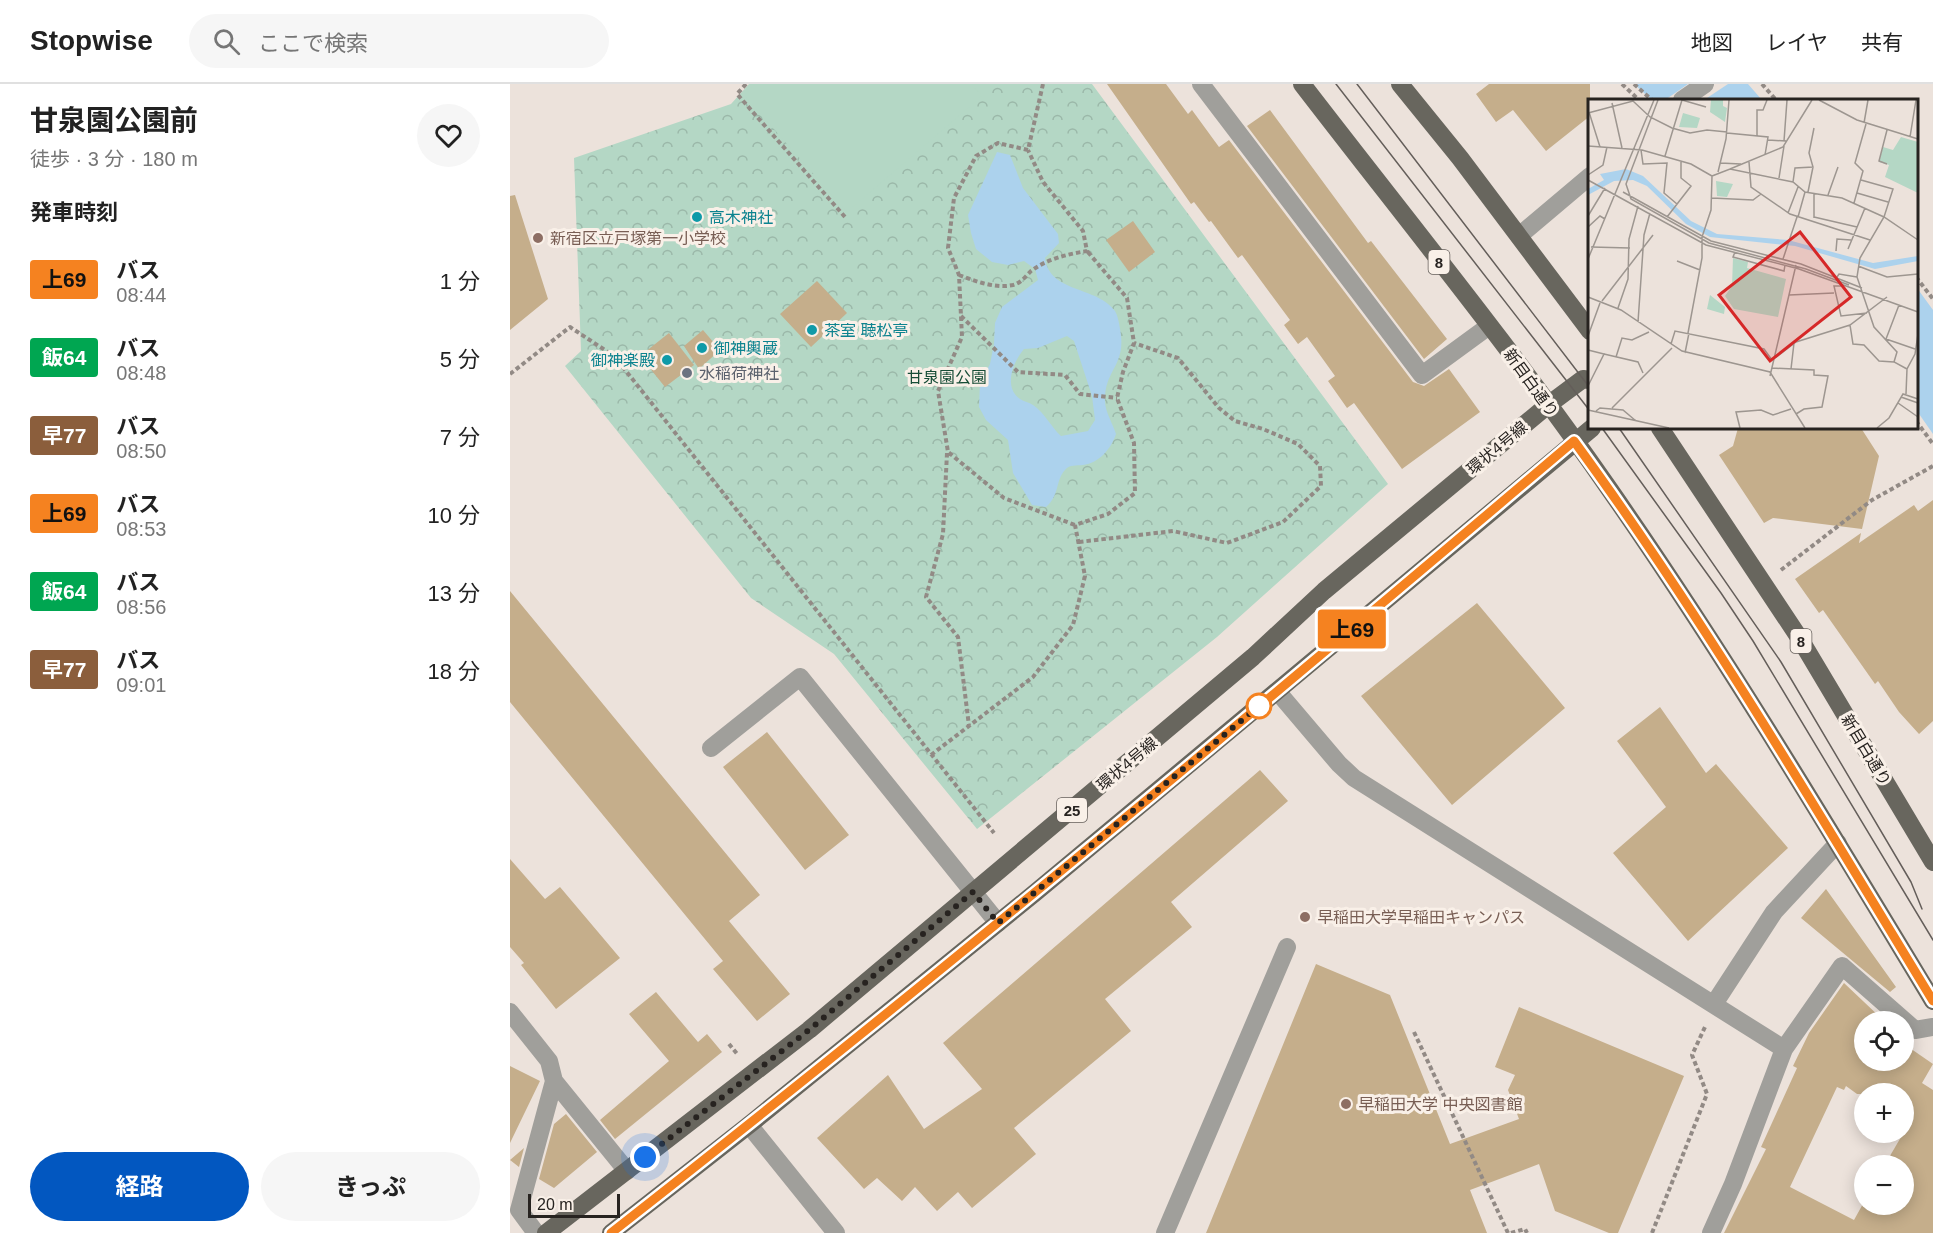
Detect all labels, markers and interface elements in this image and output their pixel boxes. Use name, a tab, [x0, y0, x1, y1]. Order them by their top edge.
search box	[189, 14, 609, 68]
text: Stopwise	[30, 25, 153, 56]
icon: search	[210, 25, 243, 58]
text: ここで検索	[258, 31, 368, 56]
text: 地図	[1691, 31, 1733, 54]
text: レイヤ	[1766, 31, 1828, 54]
text: 共有	[1861, 31, 1903, 54]
inset map	[1588, 99, 1918, 429]
button: heart	[417, 104, 480, 167]
text: 甘泉園公園前	[30, 105, 198, 136]
text: 徒歩 · 3 分 · 180 m	[30, 148, 198, 170]
text: 発車時刻	[30, 200, 118, 225]
place label: 高木神社	[709, 209, 773, 226]
marker: 高木神社	[690, 210, 704, 224]
place label: 新宿区立戸塚第一小学校	[550, 230, 726, 247]
marker: 新宿区立戸塚第一小学校	[531, 231, 545, 245]
road number: 8	[1428, 250, 1450, 274]
text: バス	[116, 258, 160, 283]
text: 上69	[42, 268, 86, 291]
text: 1 分	[440, 269, 480, 294]
text: 08:44	[116, 284, 166, 306]
place label: 茶室 聴松亭	[824, 322, 908, 339]
marker: 茶室 聴松亭	[805, 323, 819, 337]
text: バス	[116, 336, 160, 361]
place label: 御神輿蔵	[714, 340, 778, 357]
marker: 御神輿蔵	[695, 341, 709, 355]
text: 飯64	[42, 346, 86, 369]
street label: 新目白通り	[1501, 346, 1561, 420]
text: 5 分	[440, 347, 480, 372]
place label: 御神楽殿	[591, 352, 655, 369]
marker: 御神楽殿	[660, 353, 674, 367]
text: 08:48	[116, 362, 166, 384]
place label: 水稲荷神社	[699, 365, 779, 382]
marker: 水稲荷神社	[680, 366, 694, 380]
park label: 甘泉園公園	[907, 369, 987, 386]
text: バス	[116, 414, 160, 439]
street label: 環状4号線	[1464, 418, 1530, 478]
text: 早77	[42, 424, 86, 447]
text: 7 分	[440, 425, 480, 450]
text: 08:50	[116, 440, 166, 462]
text: バス	[116, 492, 160, 517]
text: 上69	[42, 502, 86, 525]
text: 10 分	[427, 503, 480, 528]
text: 08:53	[116, 518, 166, 540]
text: バス	[116, 570, 160, 595]
text: 飯64	[42, 580, 86, 603]
text: 13 分	[427, 581, 480, 606]
text: 08:56	[116, 596, 166, 618]
line badge: 上69	[1318, 610, 1386, 648]
text: 上69	[1330, 618, 1374, 641]
road number: 8	[1790, 629, 1812, 653]
text: バス	[116, 648, 160, 673]
text: 早77	[42, 658, 86, 681]
text: 18 分	[427, 659, 480, 684]
text: 09:01	[116, 674, 166, 696]
unlabelled marker	[1246, 693, 1272, 719]
street label: 新目白通り	[1838, 711, 1894, 789]
street label: 環状4号線	[1094, 734, 1160, 794]
road number: 25	[1057, 798, 1087, 822]
place label: 早稲田大学早稲田キャンパス	[1317, 909, 1525, 926]
marker: 早稲田大学早稲田キャンパス	[1298, 910, 1312, 924]
map controls	[1854, 1011, 1914, 1215]
button: locate	[1854, 1011, 1914, 1071]
button: +	[1854, 1083, 1914, 1143]
place label: 早稲田大学 中央図書館	[1358, 1096, 1522, 1113]
marker: 早稲田大学 中央図書館	[1339, 1097, 1353, 1111]
your location	[630, 1142, 660, 1172]
button: 経路	[30, 1152, 249, 1221]
button: きっぷ	[261, 1152, 480, 1221]
button: −	[1854, 1155, 1914, 1215]
scale bar	[528, 1191, 620, 1218]
text: 20 m	[537, 1196, 573, 1213]

